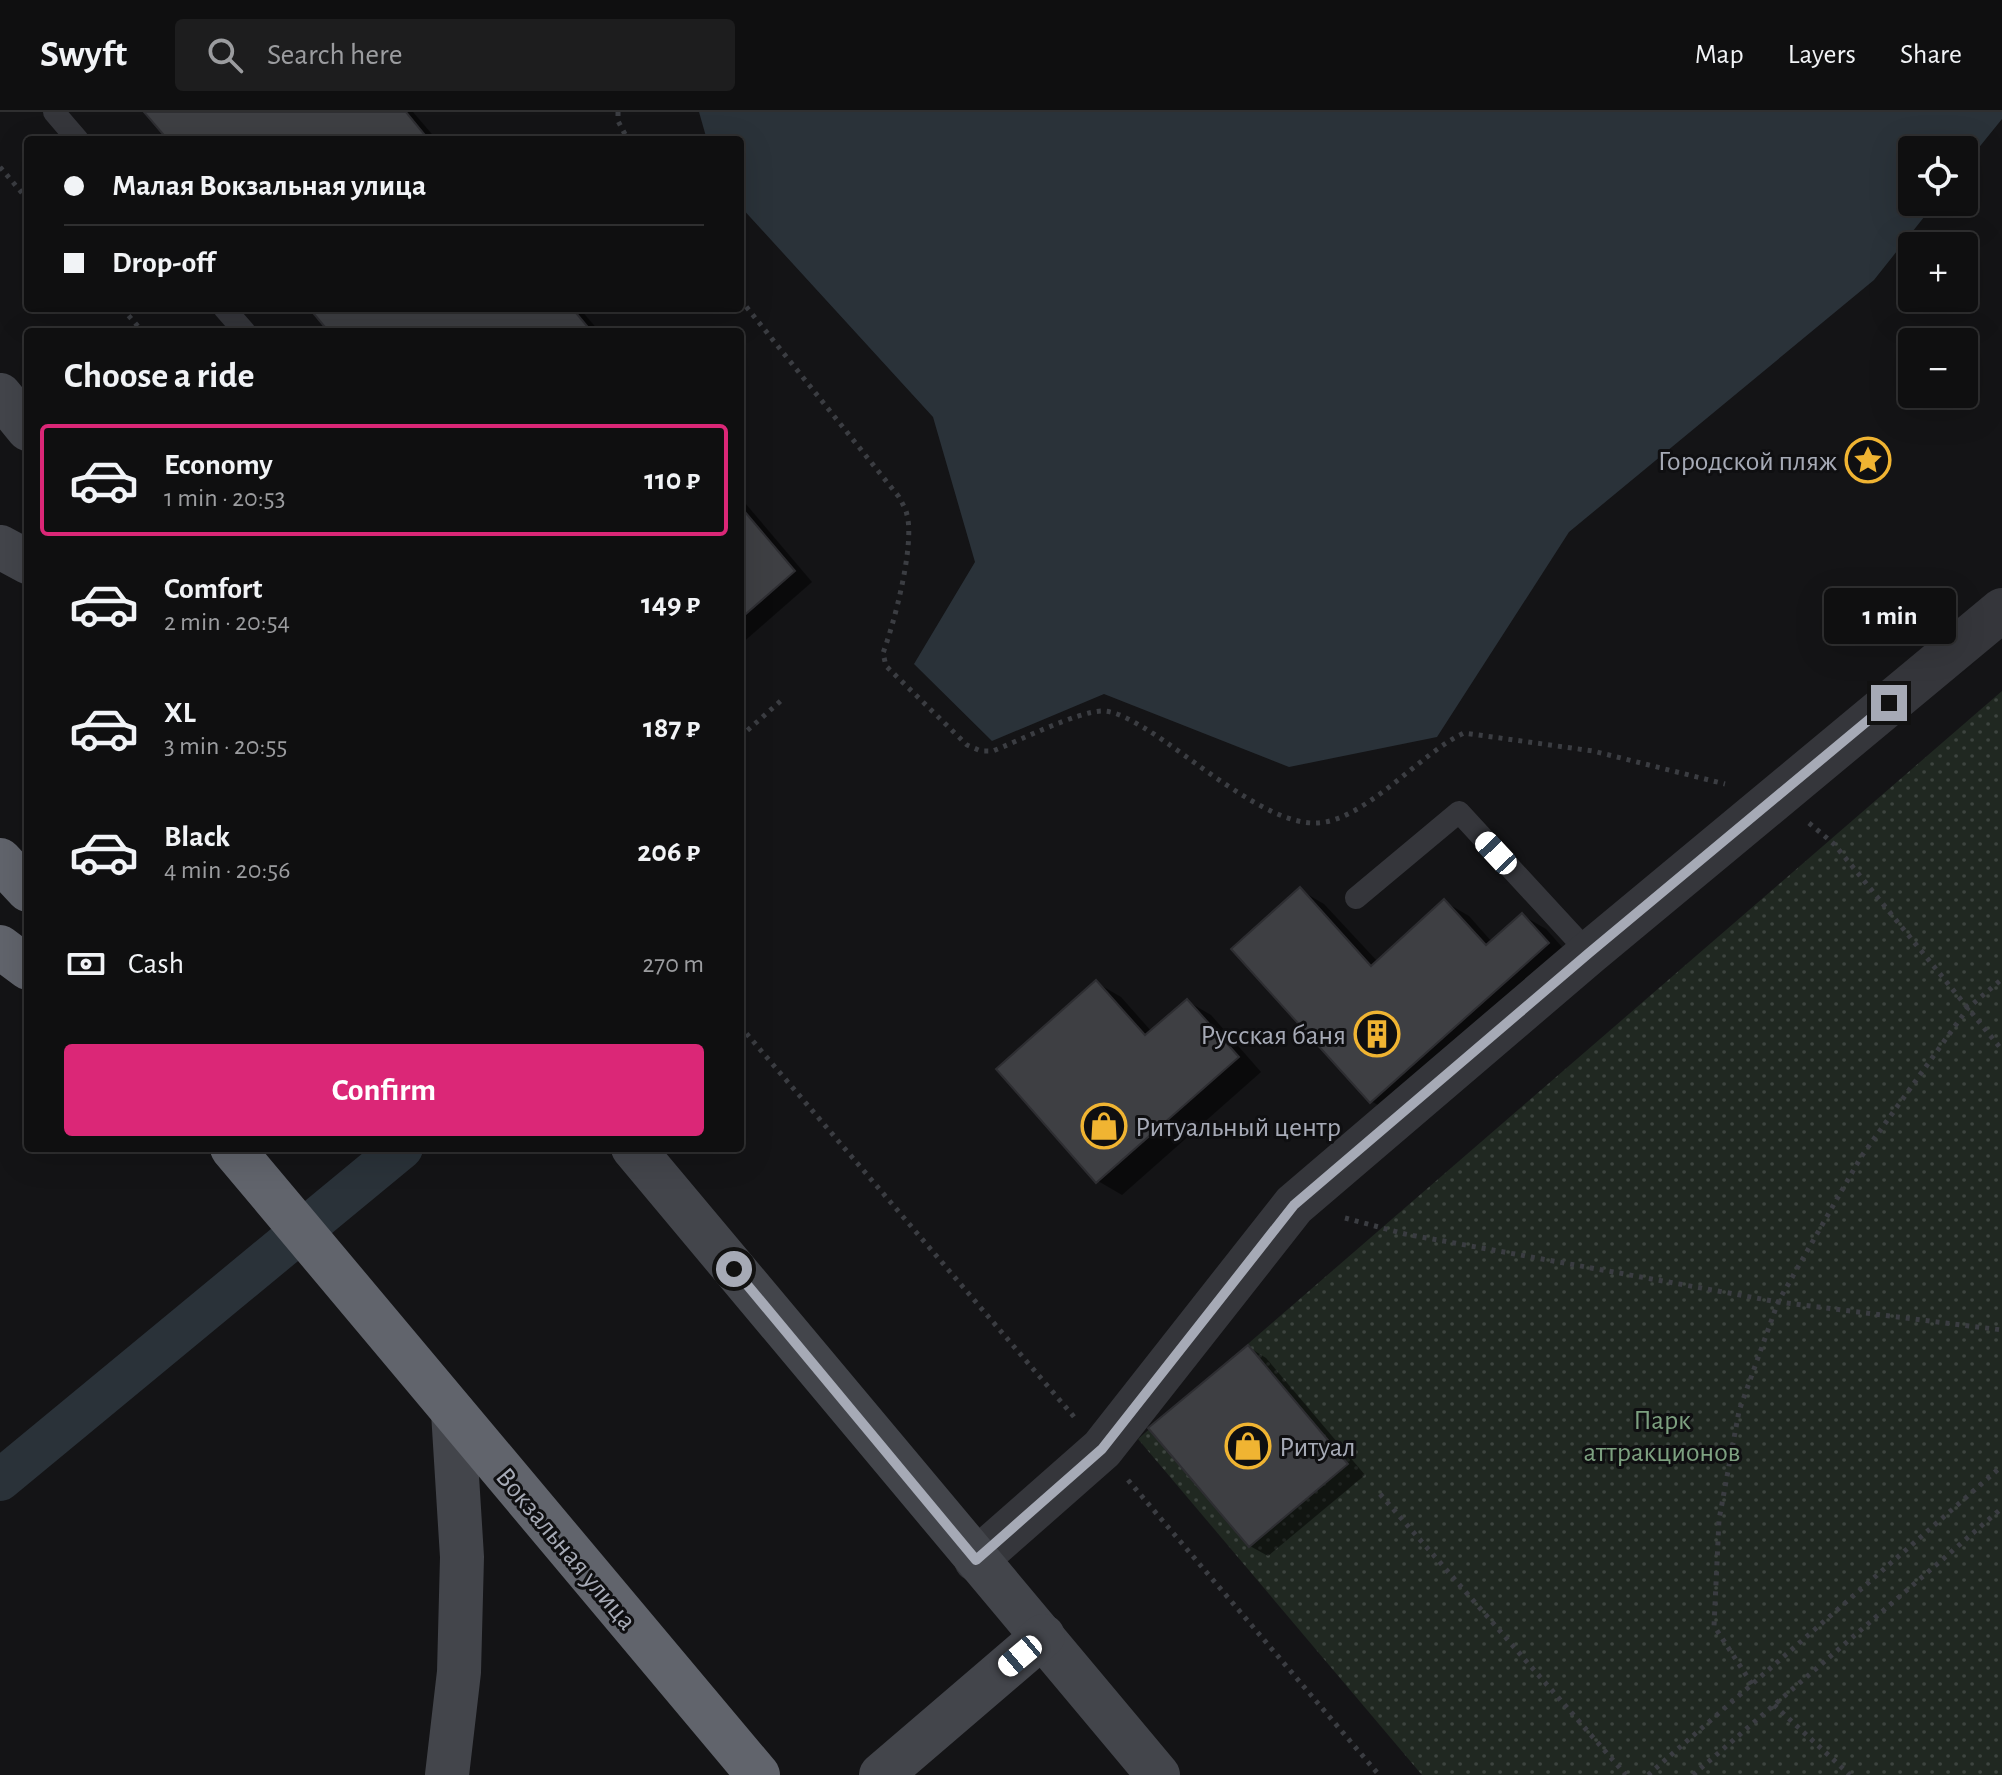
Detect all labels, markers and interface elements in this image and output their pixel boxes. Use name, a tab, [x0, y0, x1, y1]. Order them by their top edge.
search box	[175, 19, 735, 91]
icon: search	[203, 33, 247, 77]
text: Swyft	[40, 36, 127, 74]
text: Search here	[267, 40, 403, 70]
text: Map	[1695, 41, 1744, 69]
text: Layers	[1788, 41, 1856, 69]
text: Share	[1900, 41, 1962, 69]
map controls	[1898, 136, 1978, 408]
button: locate	[1898, 136, 1978, 216]
text: Малая Вокзальная улица	[112, 171, 426, 201]
button: +	[1898, 232, 1978, 312]
text: Drop-off	[112, 248, 215, 278]
button: −	[1898, 328, 1978, 408]
text: Choose a ride	[64, 358, 254, 394]
place icon: Городской пляж	[1844, 436, 1892, 484]
icon: car	[68, 444, 140, 516]
place label: Городской пляж	[1658, 448, 1837, 476]
text: Economy	[164, 450, 273, 480]
text: 110 ₽	[644, 465, 700, 495]
text: 1 min · 20:53	[164, 485, 285, 511]
icon: car	[68, 568, 140, 640]
text: Comfort	[164, 574, 263, 604]
callout: 1 min	[1823, 587, 1955, 643]
text: 149 ₽	[641, 589, 700, 619]
text: 1 min	[1863, 603, 1917, 629]
text: 2 min · 20:54	[164, 609, 290, 635]
route end	[1871, 685, 1907, 721]
icon: car	[68, 692, 140, 764]
text: XL	[164, 698, 196, 728]
text: 187 ₽	[643, 713, 700, 743]
text: 3 min · 20:55	[164, 733, 287, 759]
icon: car	[68, 816, 140, 888]
text: Black	[164, 822, 230, 852]
car	[1471, 827, 1521, 879]
text: 206 ₽	[637, 837, 700, 867]
text: 4 min · 20:56	[164, 857, 290, 883]
icon: cash	[64, 942, 108, 986]
text: Cash	[128, 949, 184, 979]
text: 270 m	[643, 951, 704, 977]
building icon: Русская баня	[1353, 1010, 1401, 1058]
place label: Русская баня	[1200, 1022, 1346, 1050]
button: Confirm	[64, 1044, 704, 1136]
shop icon: Ритуальный центр	[1080, 1102, 1128, 1150]
place label: Ритуальный центр	[1135, 1114, 1341, 1142]
route start	[716, 1251, 752, 1287]
park label: Парк аттракционов	[1584, 1407, 1740, 1467]
shop icon: Ритуал	[1224, 1422, 1272, 1470]
place label: Ритуал	[1279, 1434, 1356, 1462]
street label: Вокзальная улица	[490, 1463, 641, 1636]
car	[994, 1631, 1046, 1681]

